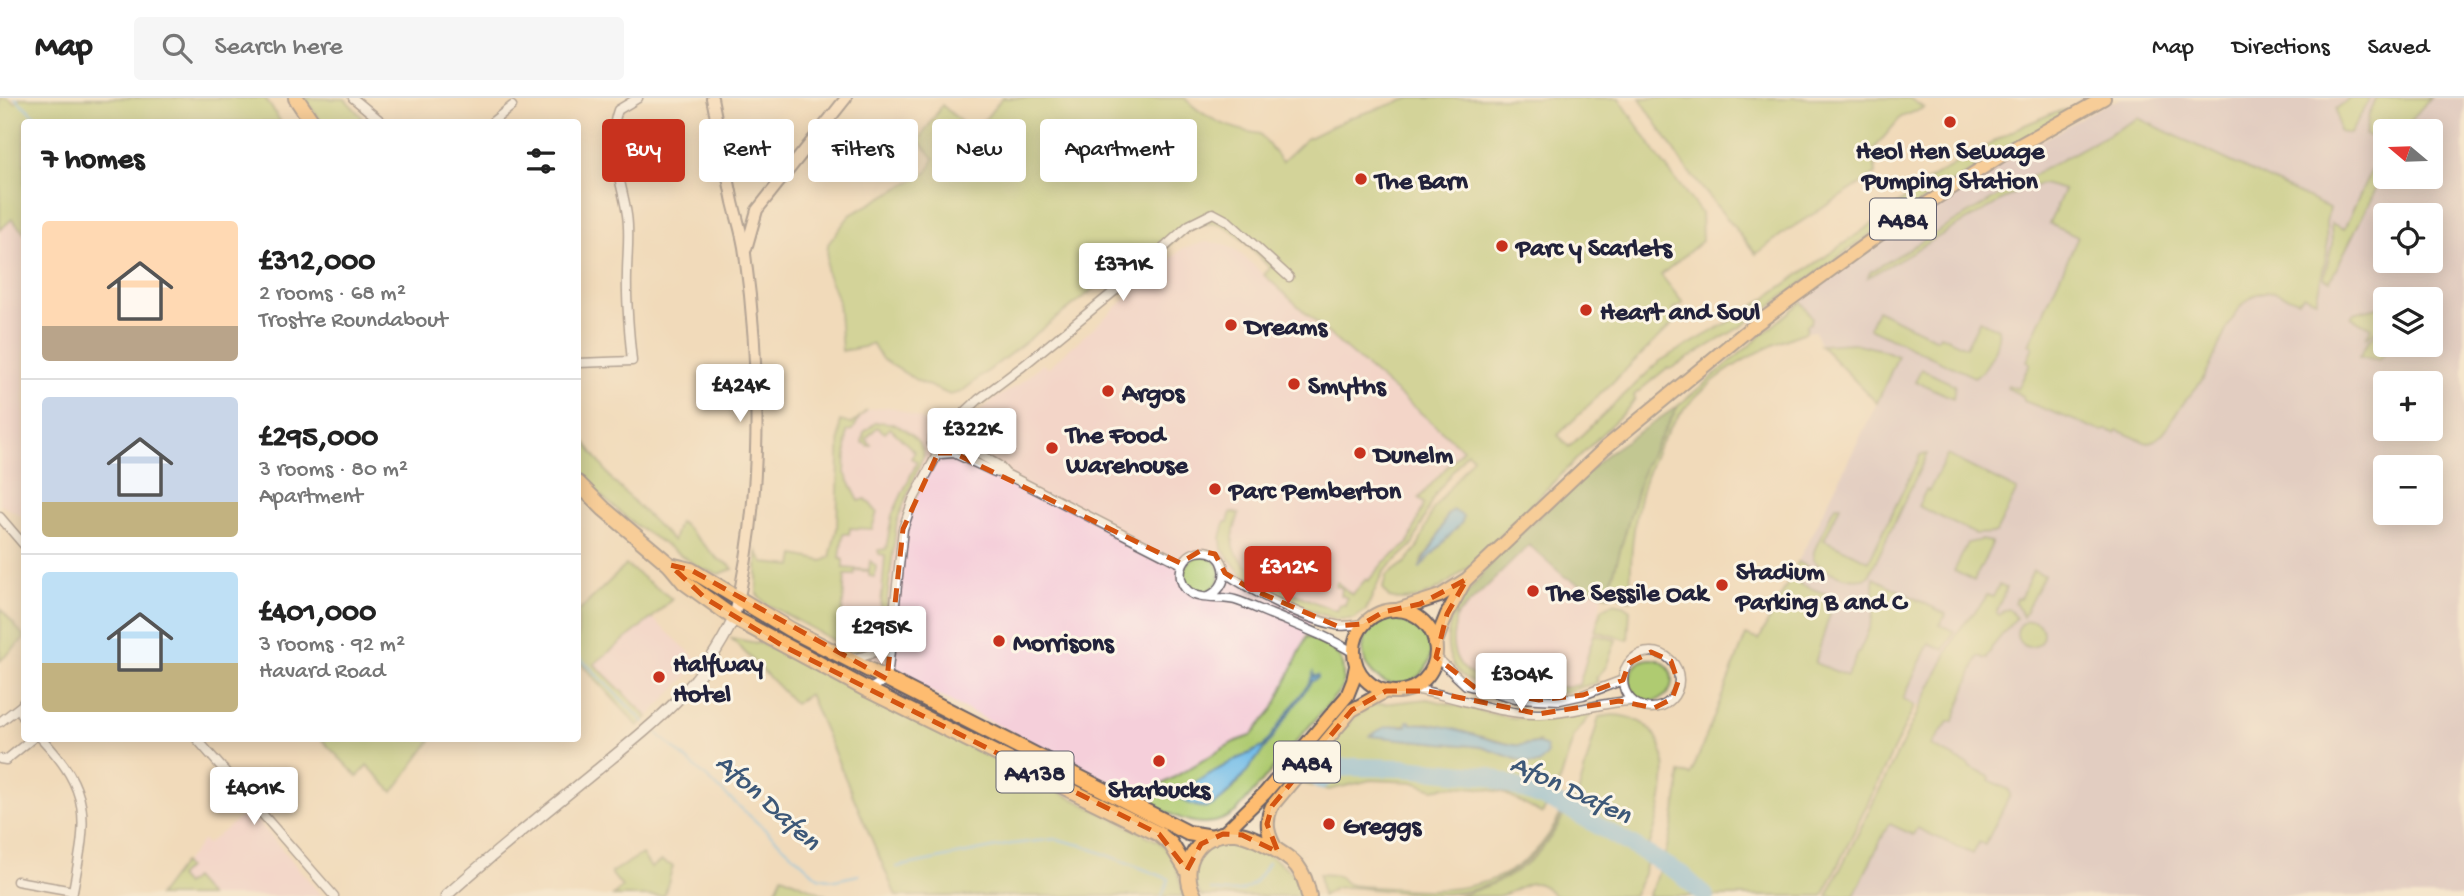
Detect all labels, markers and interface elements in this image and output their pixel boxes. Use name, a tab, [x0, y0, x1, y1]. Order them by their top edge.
search box	[134, 17, 624, 80]
text: Map	[35, 29, 92, 67]
icon: search	[158, 29, 196, 67]
text: Search here	[214, 33, 343, 64]
text: Map	[2152, 34, 2194, 63]
text: Directions	[2232, 34, 2330, 63]
text: Saved	[2368, 34, 2429, 63]
marker: Heol Hen Sewage Pumping Station	[1942, 114, 1958, 130]
chip: Buy	[602, 119, 685, 182]
chip: Rent	[699, 119, 794, 182]
chip: Filters	[808, 119, 918, 182]
chip: New	[932, 119, 1026, 182]
chip: Apartment	[1040, 119, 1197, 182]
north arrow	[2373, 119, 2443, 189]
map controls	[2373, 119, 2443, 525]
place label: Heol Hen Sewage Pumping Station	[1856, 138, 2046, 199]
icon: filters	[522, 142, 560, 180]
text: 7 homes	[42, 144, 144, 179]
place label: The Barn	[1373, 168, 1468, 199]
marker: The Barn	[1353, 171, 1369, 187]
road number: A484	[1870, 198, 1936, 239]
button: locate	[2373, 203, 2443, 273]
place label: Parc y Scarlets	[1514, 235, 1673, 266]
marker: Parc y Scarlets	[1494, 238, 1510, 254]
pin: £371K	[1074, 244, 1172, 303]
text: £312,000	[259, 246, 375, 281]
icon: home	[98, 249, 182, 333]
text: £371K	[1095, 252, 1151, 279]
text: 2 rooms · 68 m²	[259, 281, 406, 308]
button: layers	[2373, 287, 2443, 357]
place label: Heart and Soul	[1600, 299, 1761, 330]
marker: Heart and Soul	[1578, 302, 1594, 318]
text: Trostre Roundabout	[259, 308, 447, 335]
place label: Dreams	[1243, 314, 1328, 345]
marker: Dreams	[1223, 317, 1239, 333]
pin: £424K	[691, 364, 789, 424]
button: +	[2373, 371, 2443, 441]
text: £424K	[712, 373, 768, 400]
place label: Smyths	[1308, 373, 1387, 404]
marker: Smyths	[1286, 376, 1302, 392]
place label: Argos	[1121, 380, 1186, 411]
marker: Argos	[1100, 383, 1116, 399]
pin: £322K	[923, 408, 1021, 468]
text: £322K	[943, 417, 1001, 444]
text: £295,000	[259, 422, 378, 457]
place label: The Food Warehouse	[1064, 422, 1189, 483]
icon: home	[98, 425, 182, 509]
marker: The Food Warehouse	[1044, 440, 1060, 456]
place label: Dunelm	[1372, 442, 1454, 473]
marker: Dunelm	[1352, 445, 1368, 461]
button: −	[2373, 455, 2443, 525]
text: 3 rooms · 80 m²	[259, 457, 408, 484]
place label: Parc Pemberton	[1227, 478, 1402, 509]
marker: Parc Pemberton	[1207, 481, 1223, 497]
text: Apartment	[259, 484, 363, 511]
pin: £312K	[1239, 546, 1337, 606]
text: £312K	[1260, 555, 1316, 582]
place label: Stadium Parking B and C	[1734, 559, 1909, 620]
marker: Stadium Parking B and C	[1714, 577, 1730, 593]
place label: The Sessile Oak	[1545, 580, 1711, 611]
marker: The Sessile Oak	[1525, 583, 1541, 599]
text: £401,000	[259, 597, 376, 632]
icon: home	[98, 600, 182, 684]
pin: £295K	[832, 606, 930, 666]
text: £295K	[852, 615, 910, 642]
place label: Morrisons	[1013, 630, 1115, 661]
text: 3 rooms · 92 m²	[259, 632, 405, 659]
marker: Morrisons	[991, 633, 1007, 649]
place label: Halfway Hotel	[673, 651, 764, 712]
pin: £304K	[1472, 654, 1570, 713]
text: Havard Road	[259, 659, 385, 686]
text: £304K	[1492, 662, 1550, 689]
marker: Halfway Hotel	[651, 669, 667, 685]
road number: A484	[1274, 742, 1340, 782]
water label: Afon Dafen	[708, 748, 827, 859]
water label: Afon Dafen	[1504, 749, 1636, 834]
road number: A4138	[996, 752, 1074, 792]
marker: Starbucks	[1151, 753, 1167, 769]
pin: £401K	[205, 768, 303, 827]
text: £401K	[226, 776, 282, 803]
place label: Starbucks	[1108, 777, 1212, 808]
place label: Greggs	[1343, 813, 1423, 844]
marker: Greggs	[1321, 816, 1337, 832]

